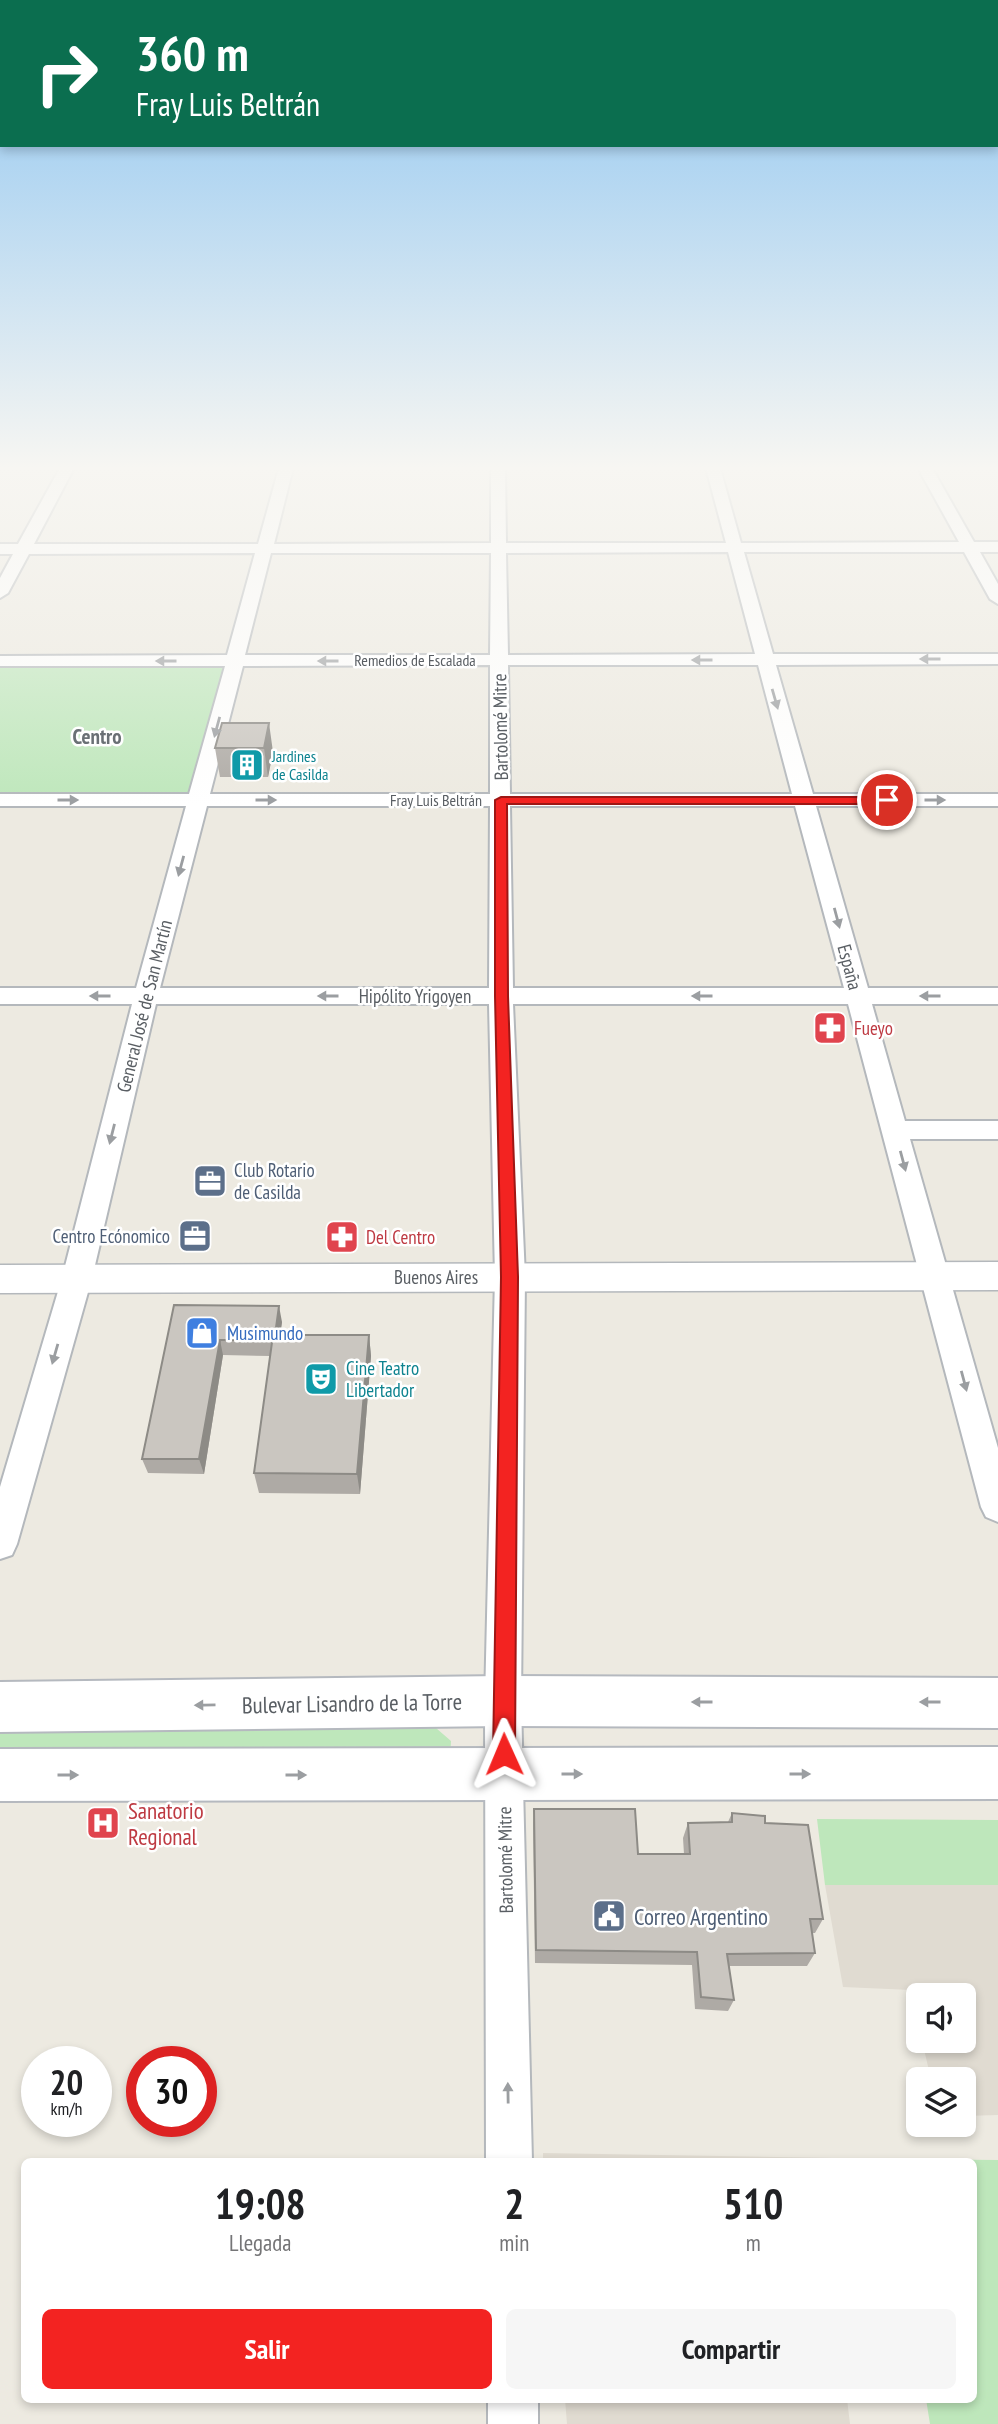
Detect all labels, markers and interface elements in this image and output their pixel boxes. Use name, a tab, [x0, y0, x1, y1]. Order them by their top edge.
text: 360 m	[136, 21, 249, 85]
icon: right	[21, 28, 112, 119]
text: Fray Luis Beltrán	[136, 83, 320, 125]
street label: Remedios de Escalada	[354, 650, 476, 670]
one-way arrow	[919, 653, 941, 665]
one-way arrow	[691, 654, 713, 666]
one-way arrow	[155, 655, 177, 667]
one-way arrow	[317, 655, 339, 667]
street label: Bartolomé Mitre	[487, 673, 513, 781]
one-way arrow	[771, 689, 781, 710]
one-way arrow	[211, 716, 222, 738]
district label: Centro	[72, 723, 122, 750]
building icon: Jardines de Casilda	[228, 746, 266, 784]
place label: Jardines de Casilda	[271, 746, 328, 784]
pin	[857, 770, 917, 830]
icon: arrive	[868, 781, 906, 819]
street label: Fray Luis Beltrán	[390, 790, 482, 810]
one-way arrow	[57, 794, 79, 806]
one-way arrow	[256, 794, 278, 806]
one-way arrow	[924, 794, 946, 806]
one-way arrow	[175, 856, 185, 877]
one-way arrow	[832, 908, 842, 929]
street label: General José de San Martín	[111, 917, 177, 1095]
street label: España	[832, 941, 868, 993]
street label: Hipólito Yrigoyen	[359, 984, 471, 1008]
one-way arrow	[89, 990, 111, 1002]
one-way arrow	[317, 990, 339, 1002]
one-way arrow	[691, 990, 713, 1002]
one-way arrow	[919, 990, 941, 1002]
pharmacy icon: Fueyo	[811, 1009, 849, 1047]
place label: Fueyo	[854, 1016, 893, 1040]
one-way arrow	[106, 1123, 117, 1145]
one-way arrow	[899, 1151, 909, 1172]
place label: Club Rotario de Casilda	[234, 1158, 315, 1204]
office icon: Club Rotario de Casilda	[191, 1162, 229, 1200]
office icon: Centro Ecónomico	[176, 1217, 214, 1255]
pharmacy icon: Del Centro	[323, 1218, 361, 1256]
place label: Centro Ecónomico	[52, 1224, 170, 1248]
place label: Del Centro	[366, 1225, 435, 1249]
street label: Buenos Aires	[394, 1265, 478, 1289]
shop icon: Musimundo	[183, 1314, 221, 1352]
place label: Musimundo	[227, 1321, 303, 1345]
one-way arrow	[49, 1344, 60, 1366]
place label: Cine Teatro Libertador	[346, 1356, 419, 1402]
theatre icon: Cine Teatro Libertador	[302, 1360, 340, 1398]
one-way arrow	[959, 1371, 969, 1392]
street label: Bulevar Lisandro de la Torre	[242, 1687, 462, 1719]
one-way arrow	[691, 1696, 713, 1708]
one-way arrow	[919, 1697, 941, 1708]
one-way arrow	[194, 1699, 216, 1710]
position arrow	[467, 1717, 541, 1791]
one-way arrow	[561, 1768, 583, 1780]
one-way arrow	[789, 1768, 811, 1780]
one-way arrow	[57, 1769, 79, 1781]
one-way arrow	[285, 1769, 307, 1781]
place label: Sanatorio Regional	[128, 1796, 204, 1851]
hospital icon: Sanatorio Regional	[84, 1804, 122, 1842]
street label: Bartolomé Mitre	[492, 1806, 518, 1914]
public building icon: Correo Argentino	[590, 1897, 628, 1935]
place label: Correo Argentino	[634, 1902, 768, 1931]
map controls	[906, 1983, 976, 2137]
button: sound	[906, 1983, 976, 2053]
speed limit sign: 30	[126, 2046, 217, 2137]
text: 20	[50, 2059, 83, 2105]
button: layers	[906, 2067, 976, 2137]
one-way arrow	[503, 2082, 514, 2104]
text: km/h	[51, 2097, 82, 2120]
text: 19:08	[215, 2176, 306, 2231]
text: 2	[504, 2176, 524, 2231]
text: 510	[723, 2176, 783, 2231]
text: Llegada	[229, 2228, 291, 2257]
text: min	[499, 2228, 529, 2257]
text: m	[746, 2228, 761, 2257]
button: Salir	[42, 2309, 492, 2389]
button: Compartir	[506, 2309, 956, 2389]

